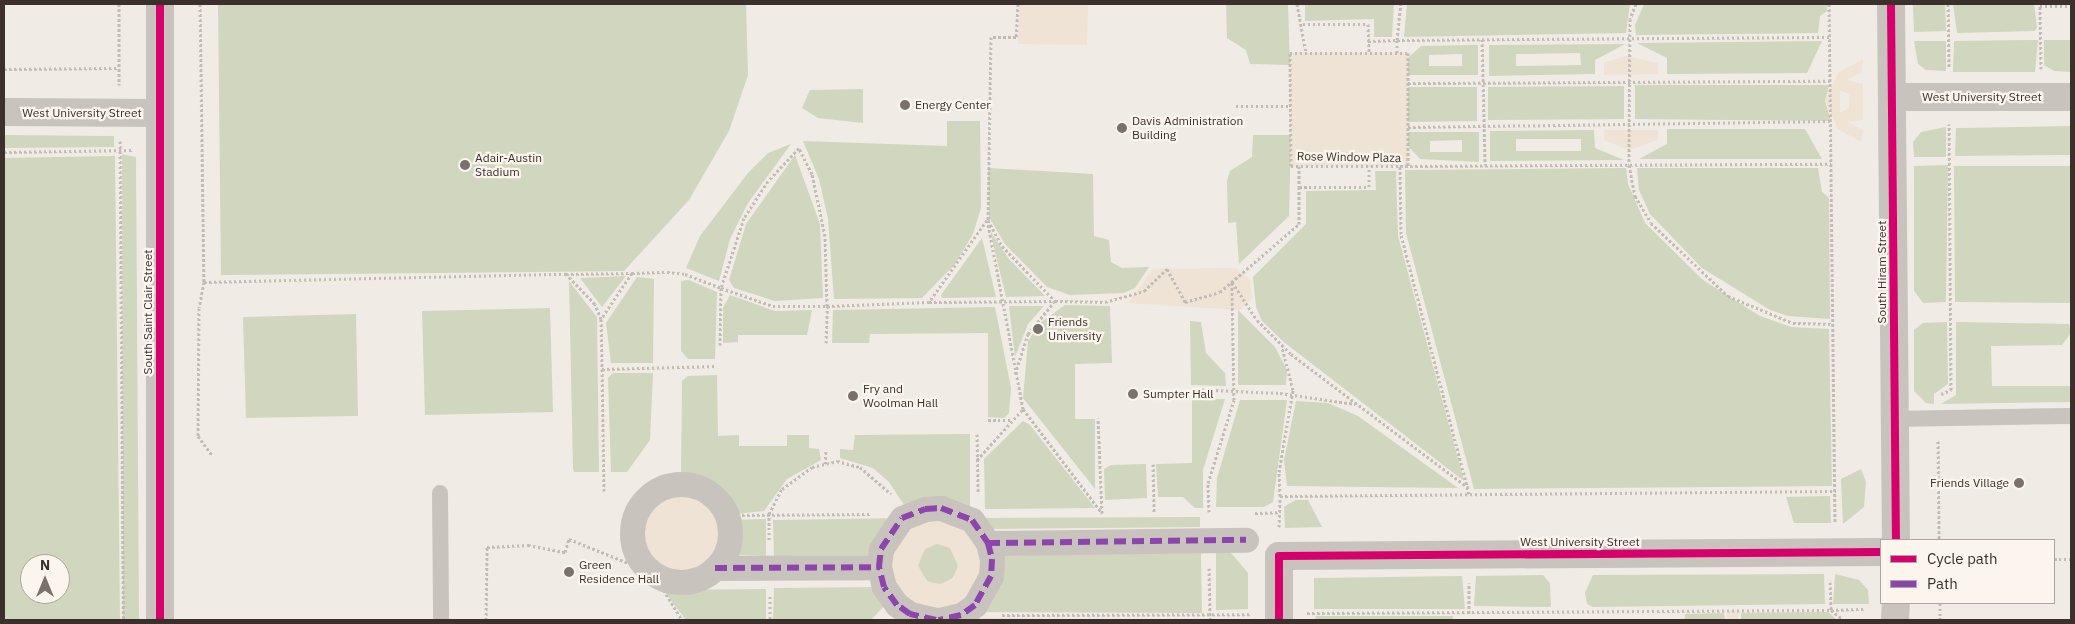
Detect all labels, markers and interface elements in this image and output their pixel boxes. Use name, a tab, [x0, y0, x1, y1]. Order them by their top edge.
street label: West University Street	[1922, 90, 2042, 104]
place label: Energy Center	[915, 98, 991, 112]
marker: Energy Center	[899, 99, 911, 111]
street label: West University Street	[22, 106, 142, 120]
place label: Davis Administration Building	[1132, 114, 1243, 142]
marker: Davis Administration Building	[1116, 122, 1128, 134]
street label: Rose Window Plaza	[1297, 149, 1401, 165]
place label: Adair-Austin Stadium	[475, 151, 542, 179]
marker: Adair-Austin Stadium	[459, 159, 471, 171]
street label: South Hiram Street	[1875, 221, 1889, 323]
street label: South Saint Clair Street	[141, 250, 155, 374]
place label: Friends University	[1048, 315, 1102, 343]
marker: Friends University	[1032, 323, 1044, 335]
place label: Fry and Woolman Hall	[863, 382, 938, 410]
place label: Sumpter Hall	[1143, 387, 1213, 401]
marker: Sumpter Hall	[1127, 388, 1139, 400]
marker: Fry and Woolman Hall	[847, 390, 859, 402]
place label: Friends Village	[1930, 476, 2009, 490]
marker: Friends Village	[2013, 477, 2025, 489]
street label: West University Street	[1520, 535, 1640, 549]
legend	[1880, 539, 2055, 604]
text: Cycle path	[1927, 549, 1998, 568]
north arrow	[20, 554, 70, 604]
text: N	[40, 556, 50, 574]
place label: Green Residence Hall	[579, 558, 659, 586]
marker: Green Residence Hall	[563, 566, 575, 578]
text: Path	[1927, 574, 1958, 593]

